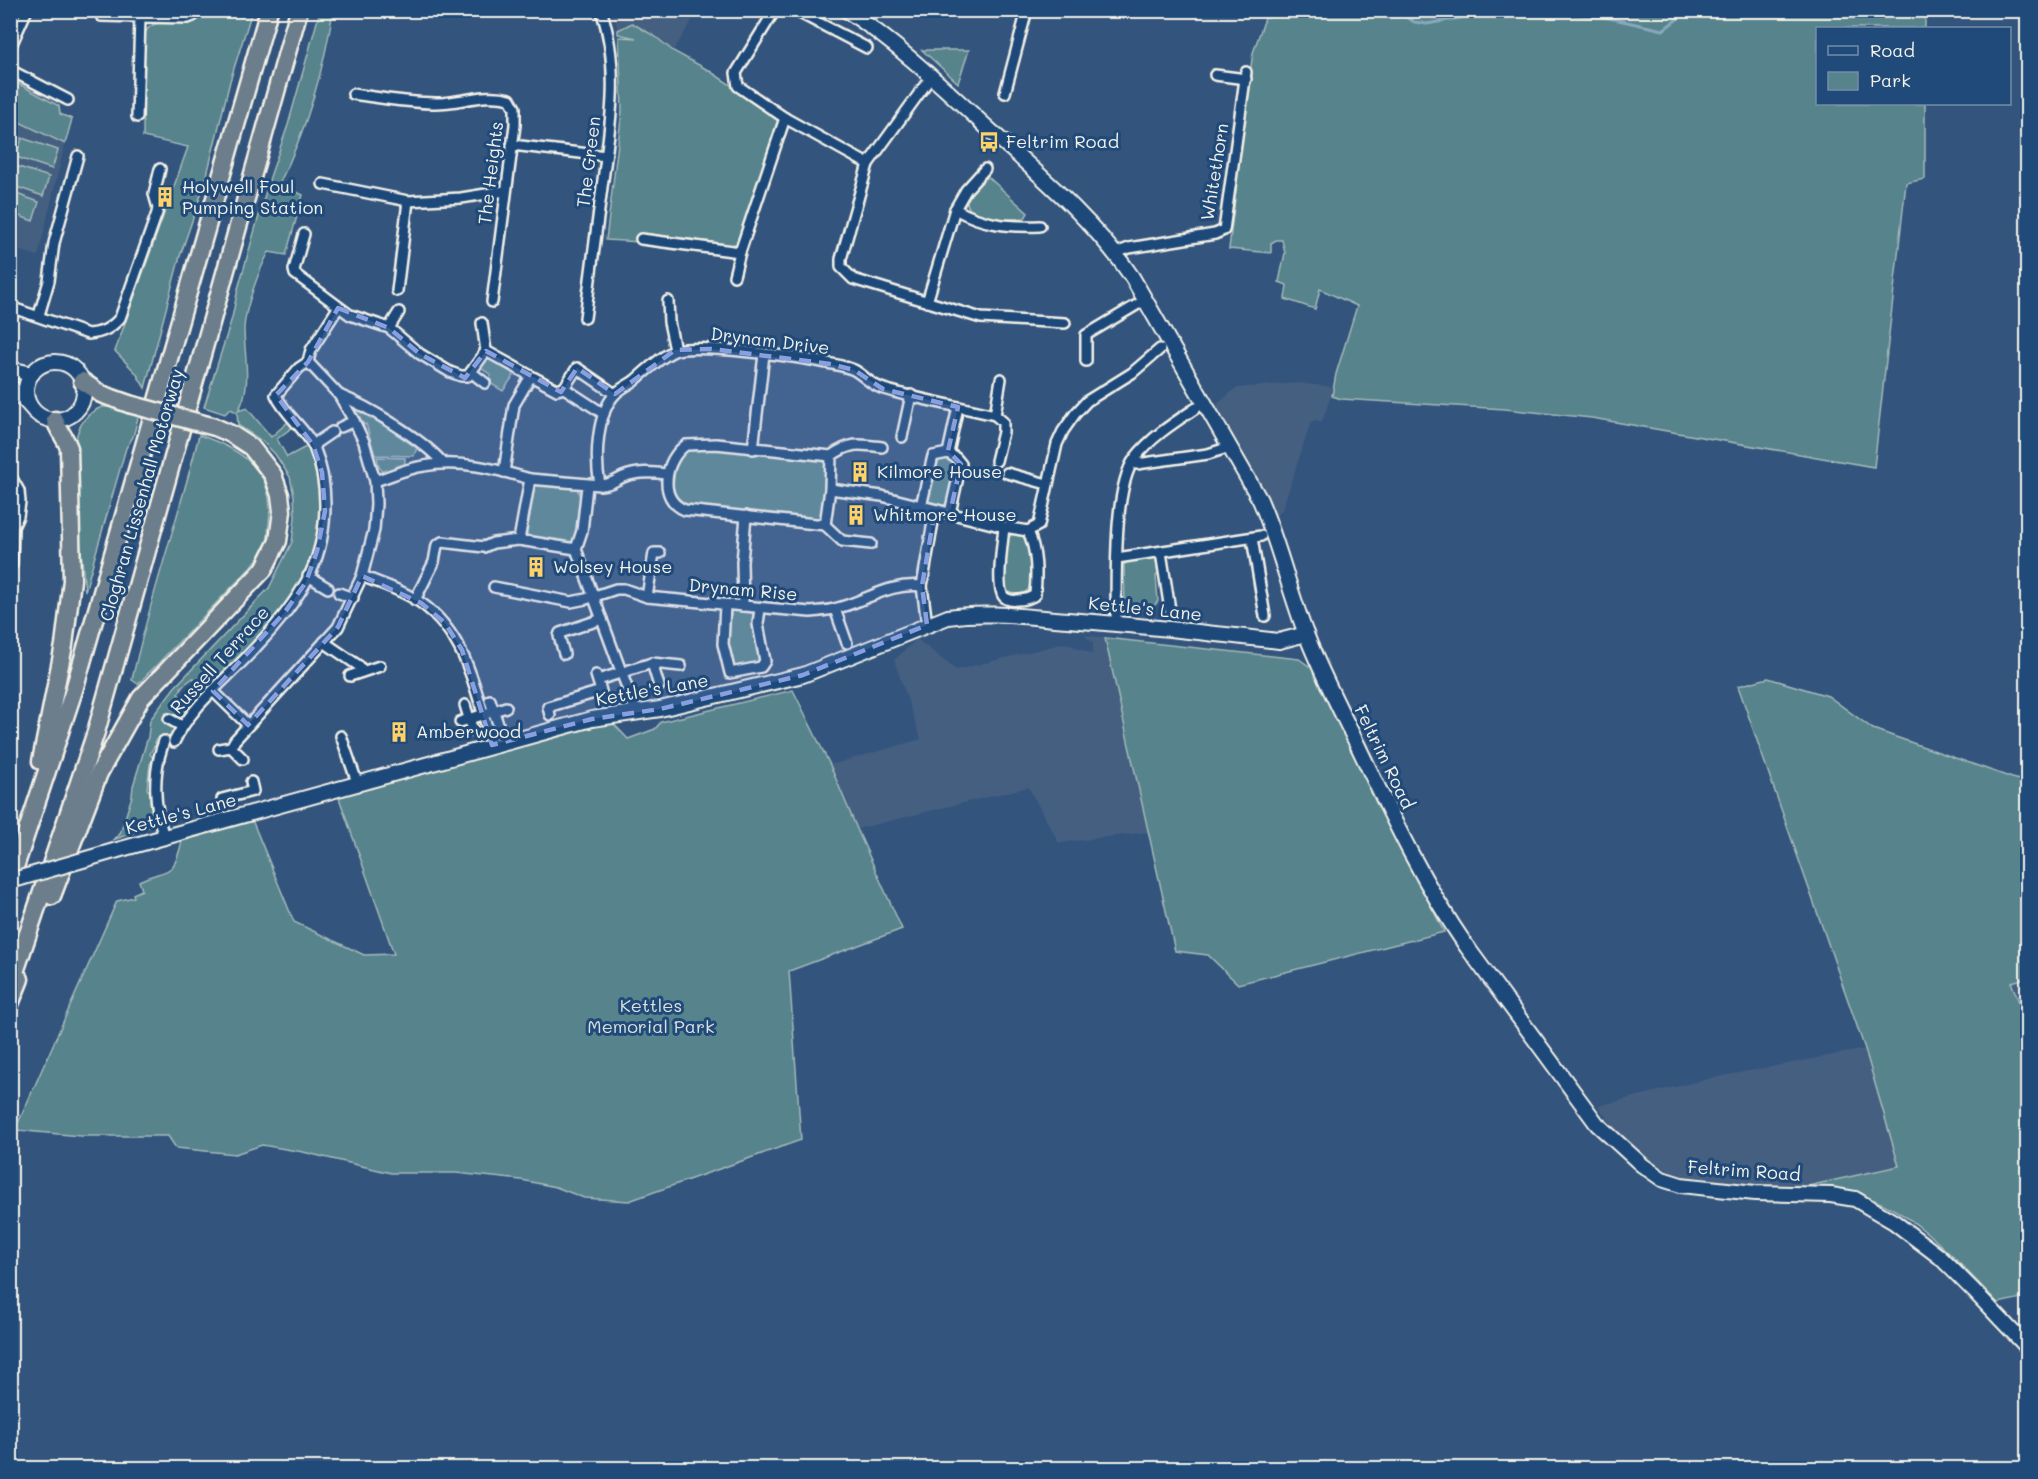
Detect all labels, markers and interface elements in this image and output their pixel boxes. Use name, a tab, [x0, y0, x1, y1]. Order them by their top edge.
legend	[1816, 27, 2011, 105]
text: Road	[1870, 38, 1915, 62]
text: Park	[1870, 68, 1911, 92]
street label: The Green	[571, 115, 606, 209]
street label: The Heights	[472, 120, 508, 226]
street label: Whitethorn	[1194, 121, 1234, 222]
place label: Feltrim Road	[1006, 129, 1119, 153]
bus stop icon: Feltrim Road	[977, 130, 1001, 154]
place label: Holywell Foul Pumping Station	[182, 174, 323, 219]
building icon: Holywell Foul Pumping Station	[153, 185, 177, 209]
street label: Drynam Drive	[709, 321, 831, 359]
street label: Cloghran Lissenhall Motorway	[93, 366, 189, 624]
place label: Kilmore House	[877, 459, 1002, 483]
building icon: Kilmore House	[848, 460, 872, 484]
place label: Whitmore House	[873, 502, 1017, 526]
building icon: Whitmore House	[844, 503, 868, 527]
place label: Wolsey House	[553, 554, 672, 578]
building icon: Wolsey House	[524, 555, 548, 579]
street label: Drynam Rise	[688, 572, 798, 606]
street label: Kettle's Lane	[1087, 590, 1203, 626]
street label: Russell Terrace	[165, 600, 274, 718]
street label: Kettle's Lane	[594, 667, 710, 711]
street label: Feltrim Road	[1349, 700, 1420, 813]
place label: Amberwood	[416, 719, 521, 743]
building icon: Amberwood	[387, 720, 411, 744]
street label: Kettle's Lane	[123, 787, 239, 839]
park label: Kettles Memorial Park	[587, 993, 715, 1038]
street label: Feltrim Road	[1687, 1154, 1801, 1186]

